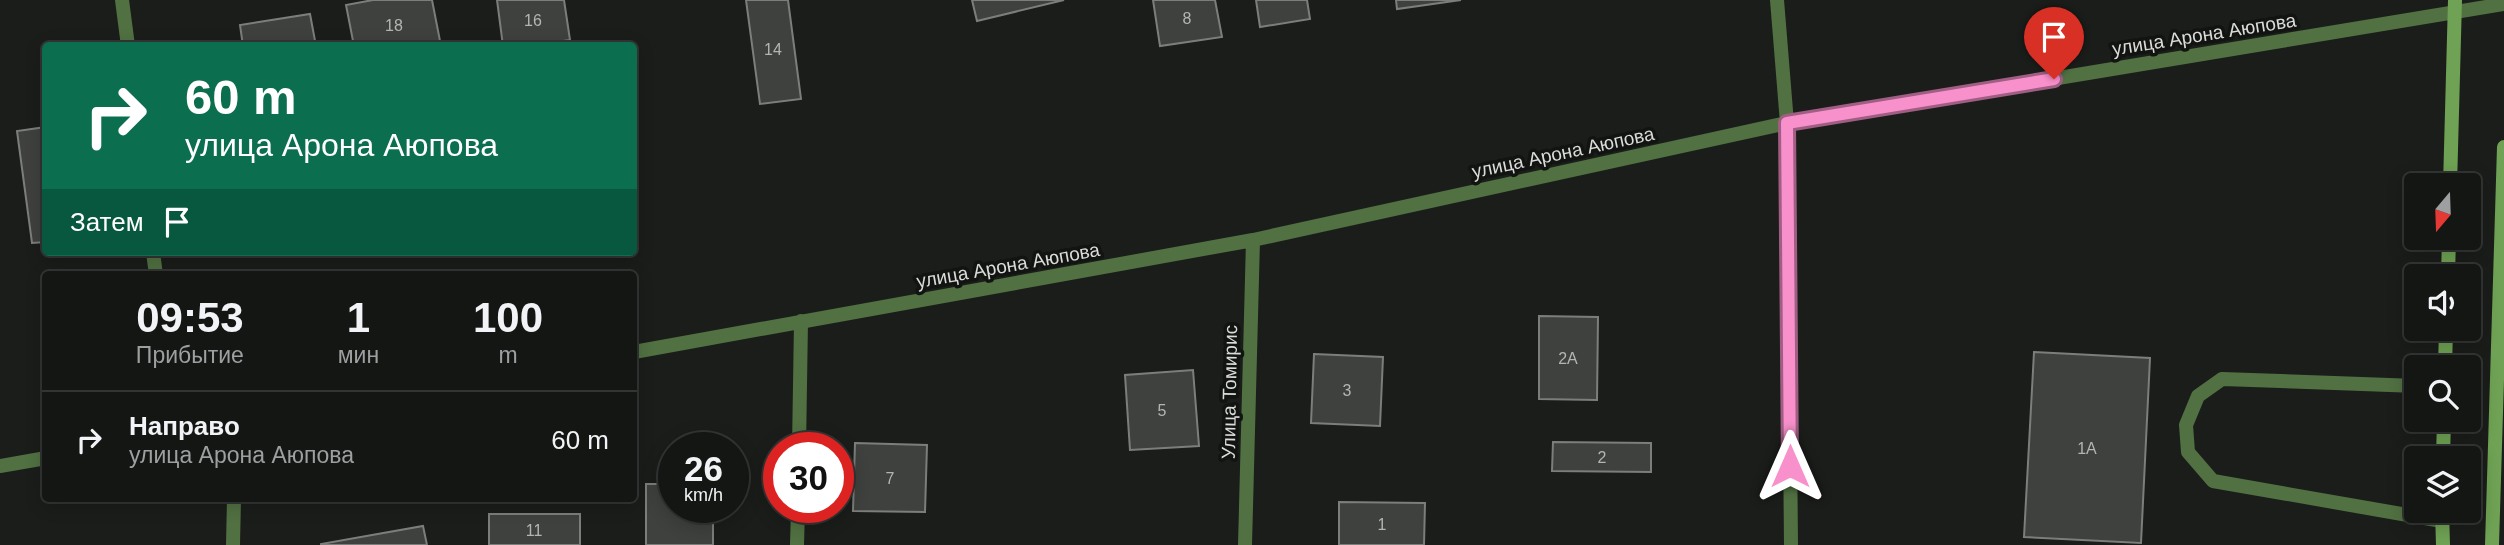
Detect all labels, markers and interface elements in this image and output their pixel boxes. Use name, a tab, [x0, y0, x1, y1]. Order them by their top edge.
pin	[2024, 7, 2084, 79]
house number: 8	[1183, 10, 1192, 27]
street label: улица Арона Аюпова	[2111, 10, 2298, 59]
house number: 16	[524, 12, 542, 29]
house number: 18	[385, 17, 403, 34]
icon: arrive	[2035, 18, 2073, 56]
house number: 14	[764, 41, 782, 58]
icon: right	[70, 70, 161, 161]
text: 60 m	[185, 70, 297, 124]
street label: улица Арона Аюпова	[1470, 123, 1657, 182]
text: улица Арона Аюпова	[185, 127, 498, 163]
north arrow	[2404, 173, 2482, 250]
map controls	[2404, 173, 2481, 523]
icon: arrive	[158, 203, 196, 241]
text: Затем	[70, 207, 144, 237]
street label: улица Арона Аюпова	[915, 239, 1102, 292]
button: sound	[2404, 264, 2481, 341]
text: 09:53	[136, 294, 244, 341]
text: 1	[347, 294, 370, 341]
text: 100	[473, 294, 543, 341]
street label: Улица Томирис	[1218, 325, 1241, 459]
text: Прибытие	[136, 342, 244, 368]
text: мин	[338, 342, 379, 368]
text: m	[498, 342, 518, 368]
house number: 2А	[1558, 350, 1578, 367]
button: search	[2404, 355, 2481, 432]
house number: 3	[1343, 382, 1352, 399]
house number: 5	[1158, 402, 1167, 419]
text: Направо	[129, 411, 240, 441]
icon: right	[70, 421, 108, 459]
text: 60 m	[551, 425, 609, 455]
position arrow	[1753, 429, 1827, 503]
speed limit sign: 30	[763, 432, 854, 523]
house number: 1А	[2077, 440, 2097, 457]
text: улица Арона Аюпова	[129, 442, 354, 468]
button: layers	[2404, 446, 2481, 523]
text: 26	[684, 449, 723, 488]
house number: 2	[1598, 449, 1607, 466]
house number: 7	[886, 470, 895, 487]
text: km/h	[684, 485, 723, 505]
house number: 1	[1378, 516, 1387, 533]
house number: 11	[526, 522, 542, 539]

